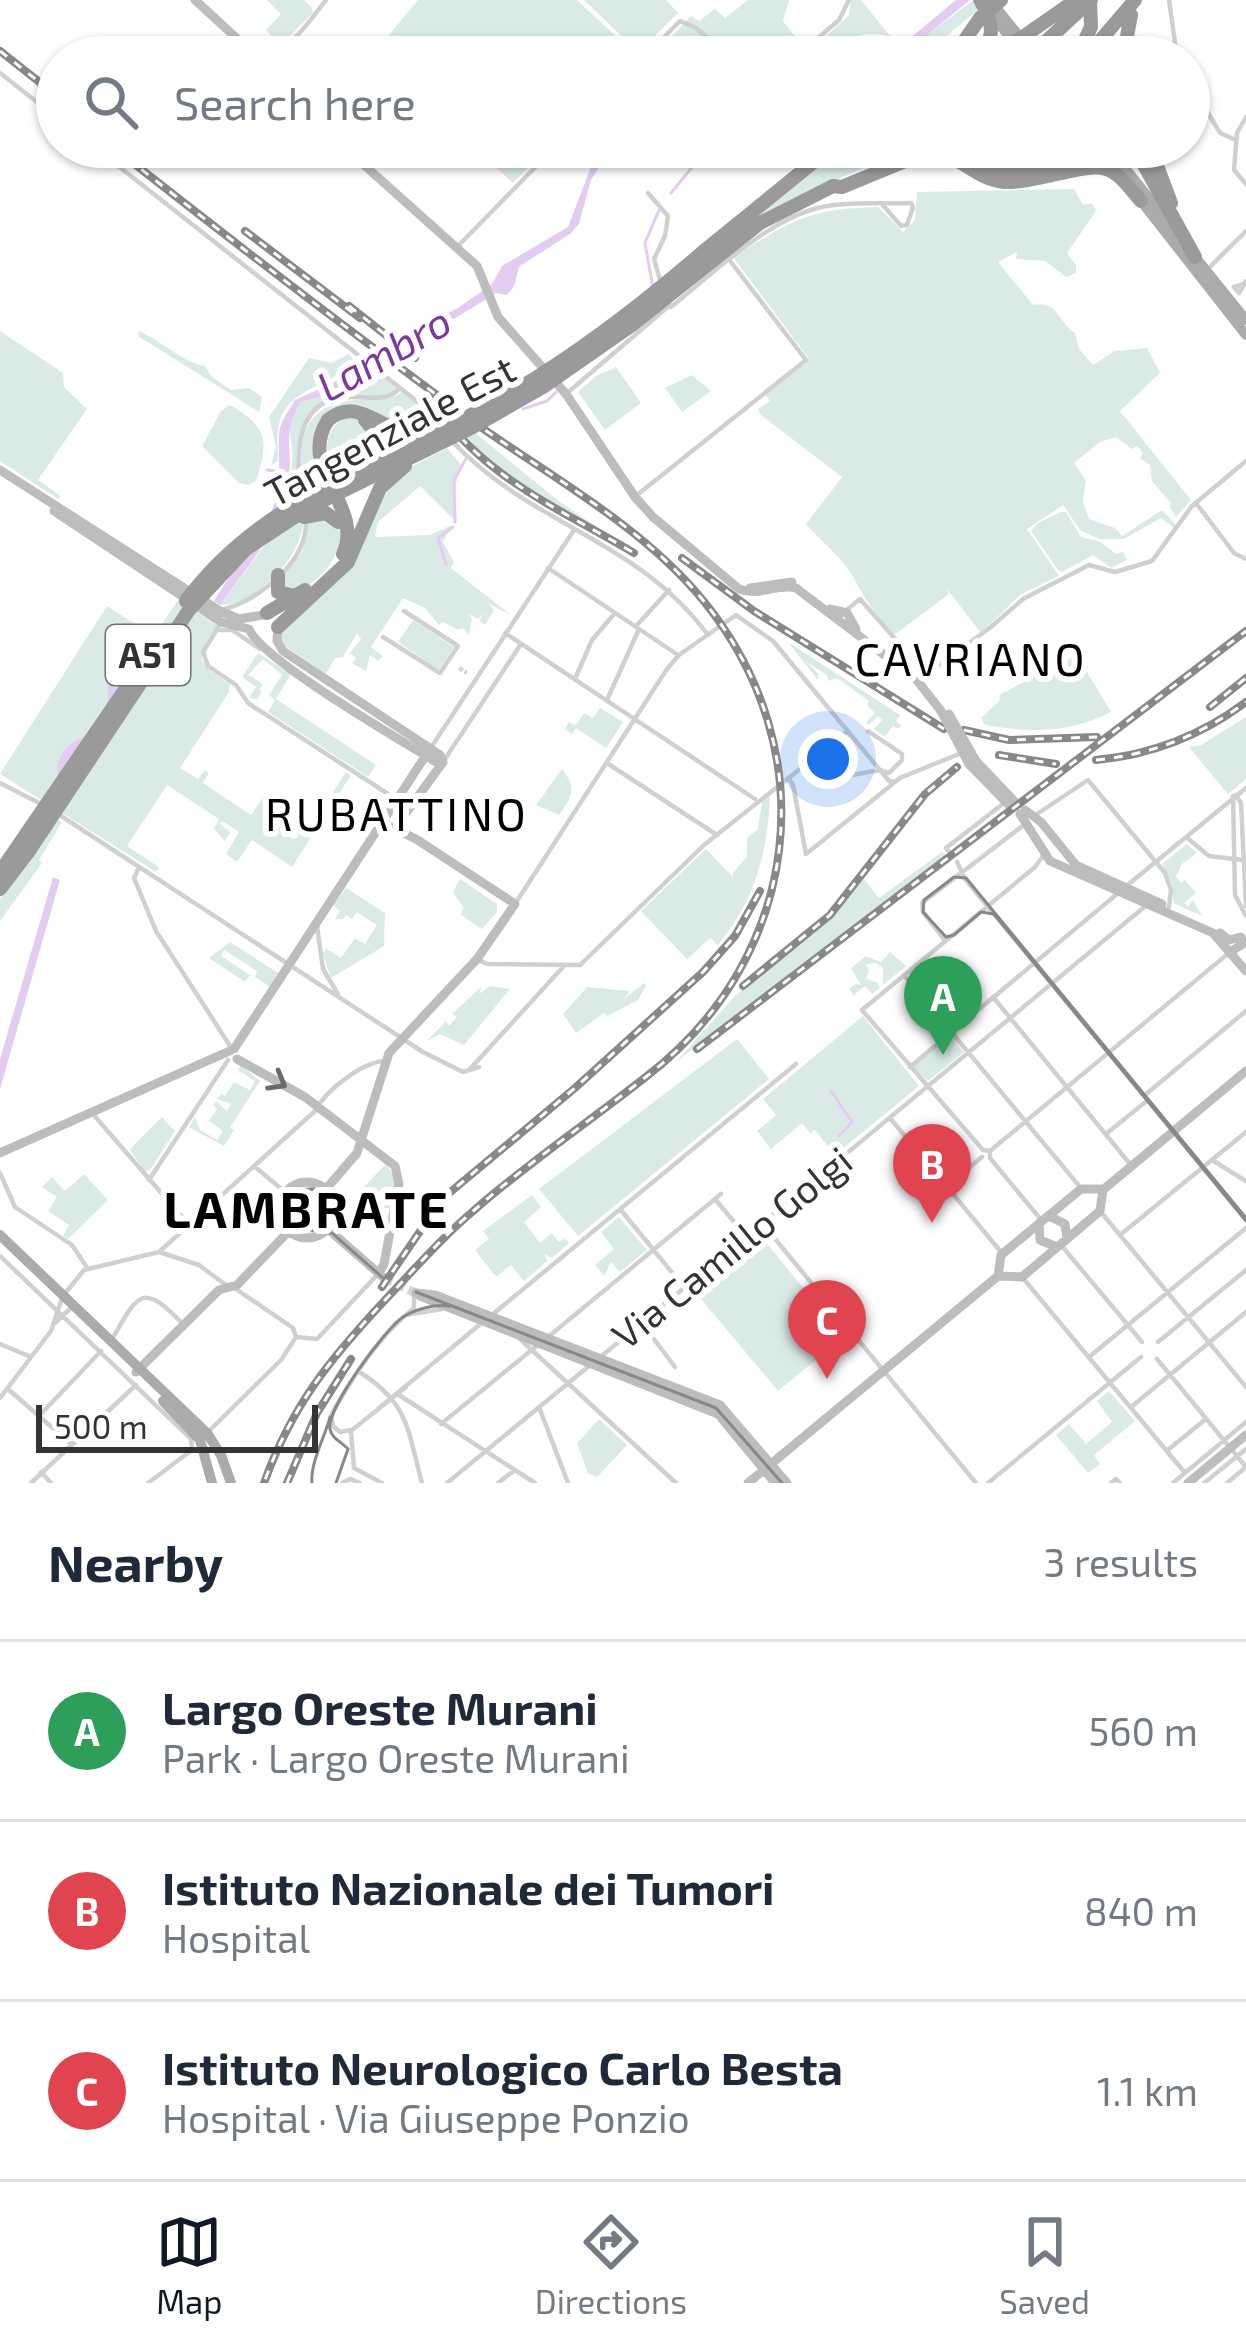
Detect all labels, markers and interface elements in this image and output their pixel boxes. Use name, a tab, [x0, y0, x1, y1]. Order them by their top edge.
search box	[36, 36, 1210, 168]
icon: search	[78, 69, 144, 135]
text: Search here	[174, 75, 416, 129]
water label: Lambro	[307, 294, 459, 410]
street label: Tangenziale Est	[256, 344, 523, 515]
road number: A51	[106, 625, 190, 685]
district label: CAVRIANO	[855, 631, 1087, 685]
your location	[798, 729, 858, 789]
district label: RUBATTINO	[265, 786, 529, 840]
pin: A	[904, 956, 982, 1055]
one-way arrow	[265, 1067, 287, 1090]
pin: B	[893, 1124, 971, 1223]
street label: Via Camillo Golgi	[603, 1137, 861, 1359]
district label: LAMBRATE	[163, 1177, 451, 1238]
pin: C	[788, 1280, 866, 1379]
scale bar	[36, 1399, 318, 1452]
text: 500 m	[54, 1406, 148, 1446]
text: Nearby	[48, 1531, 223, 1592]
text: 3 results	[1044, 1538, 1198, 1585]
text: Largo Oreste Murani	[162, 1680, 598, 1734]
text: A	[74, 1707, 100, 1754]
text: 560 m	[1088, 1707, 1198, 1754]
text: Park · Largo Oreste Murani	[162, 1734, 630, 1781]
text: Istituto Nazionale dei Tumori	[162, 1860, 775, 1914]
text: B	[75, 1887, 99, 1934]
text: 840 m	[1084, 1887, 1198, 1934]
text: Hospital	[162, 1914, 310, 1961]
text: Istituto Neurologico Carlo Besta	[162, 2040, 843, 2094]
text: C	[76, 2067, 98, 2114]
text: 1.1 km	[1097, 2067, 1198, 2114]
text: Hospital · Via Giuseppe Ponzio	[162, 2094, 690, 2141]
tab: Map	[156, 2209, 222, 2321]
tab: Directions	[535, 2209, 687, 2321]
tab: Saved	[999, 2209, 1090, 2321]

